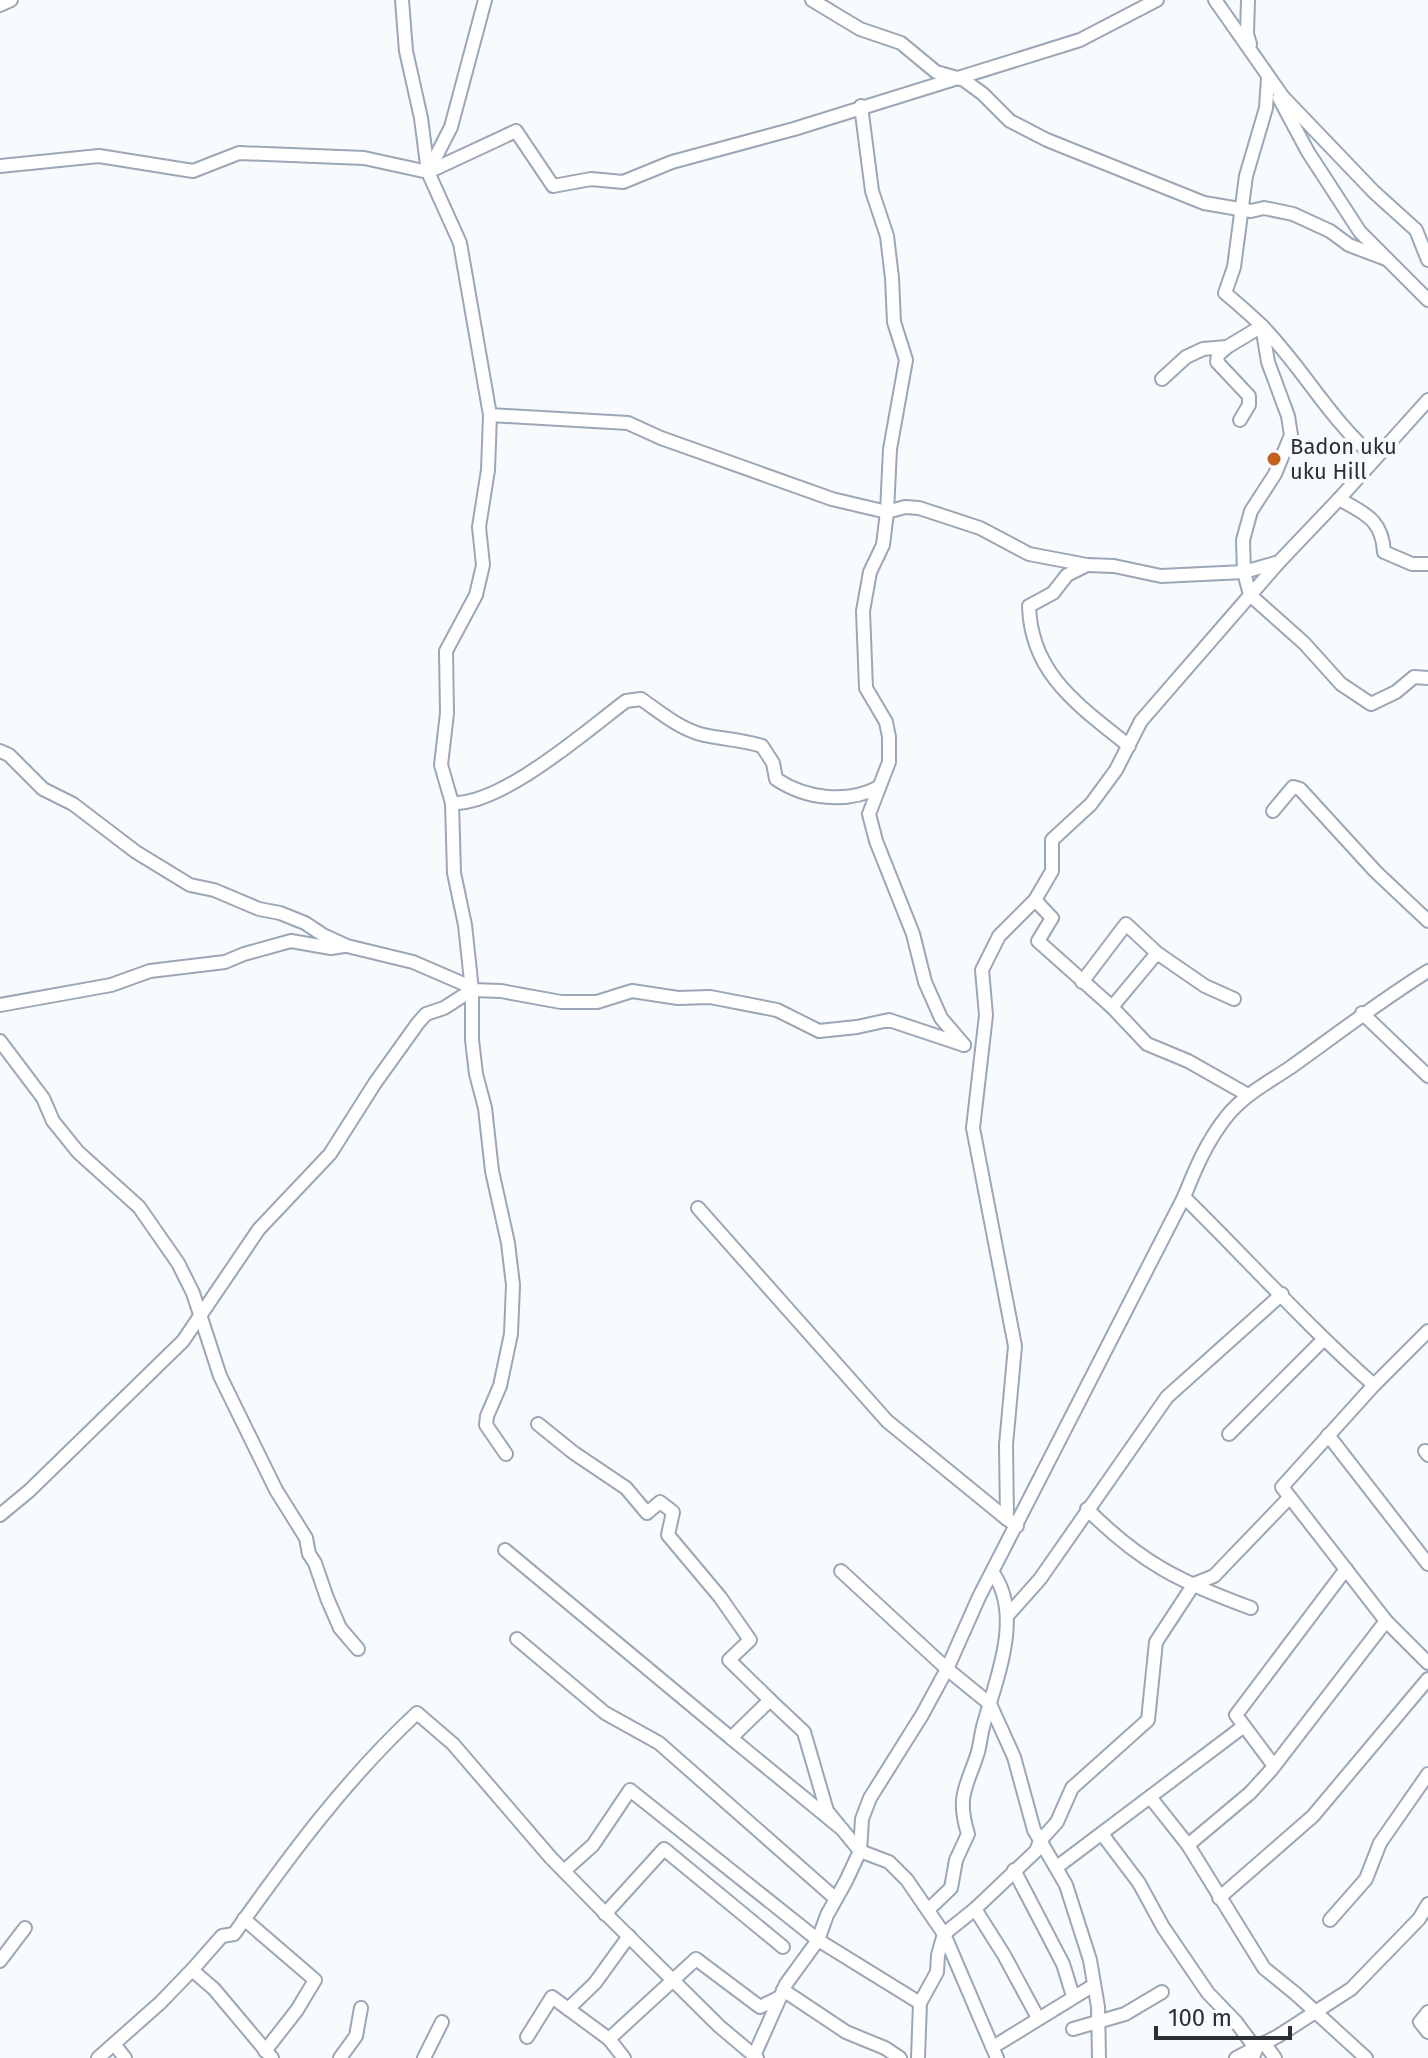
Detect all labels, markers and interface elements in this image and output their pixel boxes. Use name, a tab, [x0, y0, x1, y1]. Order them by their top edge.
place label: Badon uku uku Hill	[1290, 433, 1397, 485]
marker: Badon uku uku Hill	[1265, 450, 1283, 468]
scale bar	[1156, 1990, 1290, 2040]
text: 100 m	[1168, 2004, 1232, 2032]

